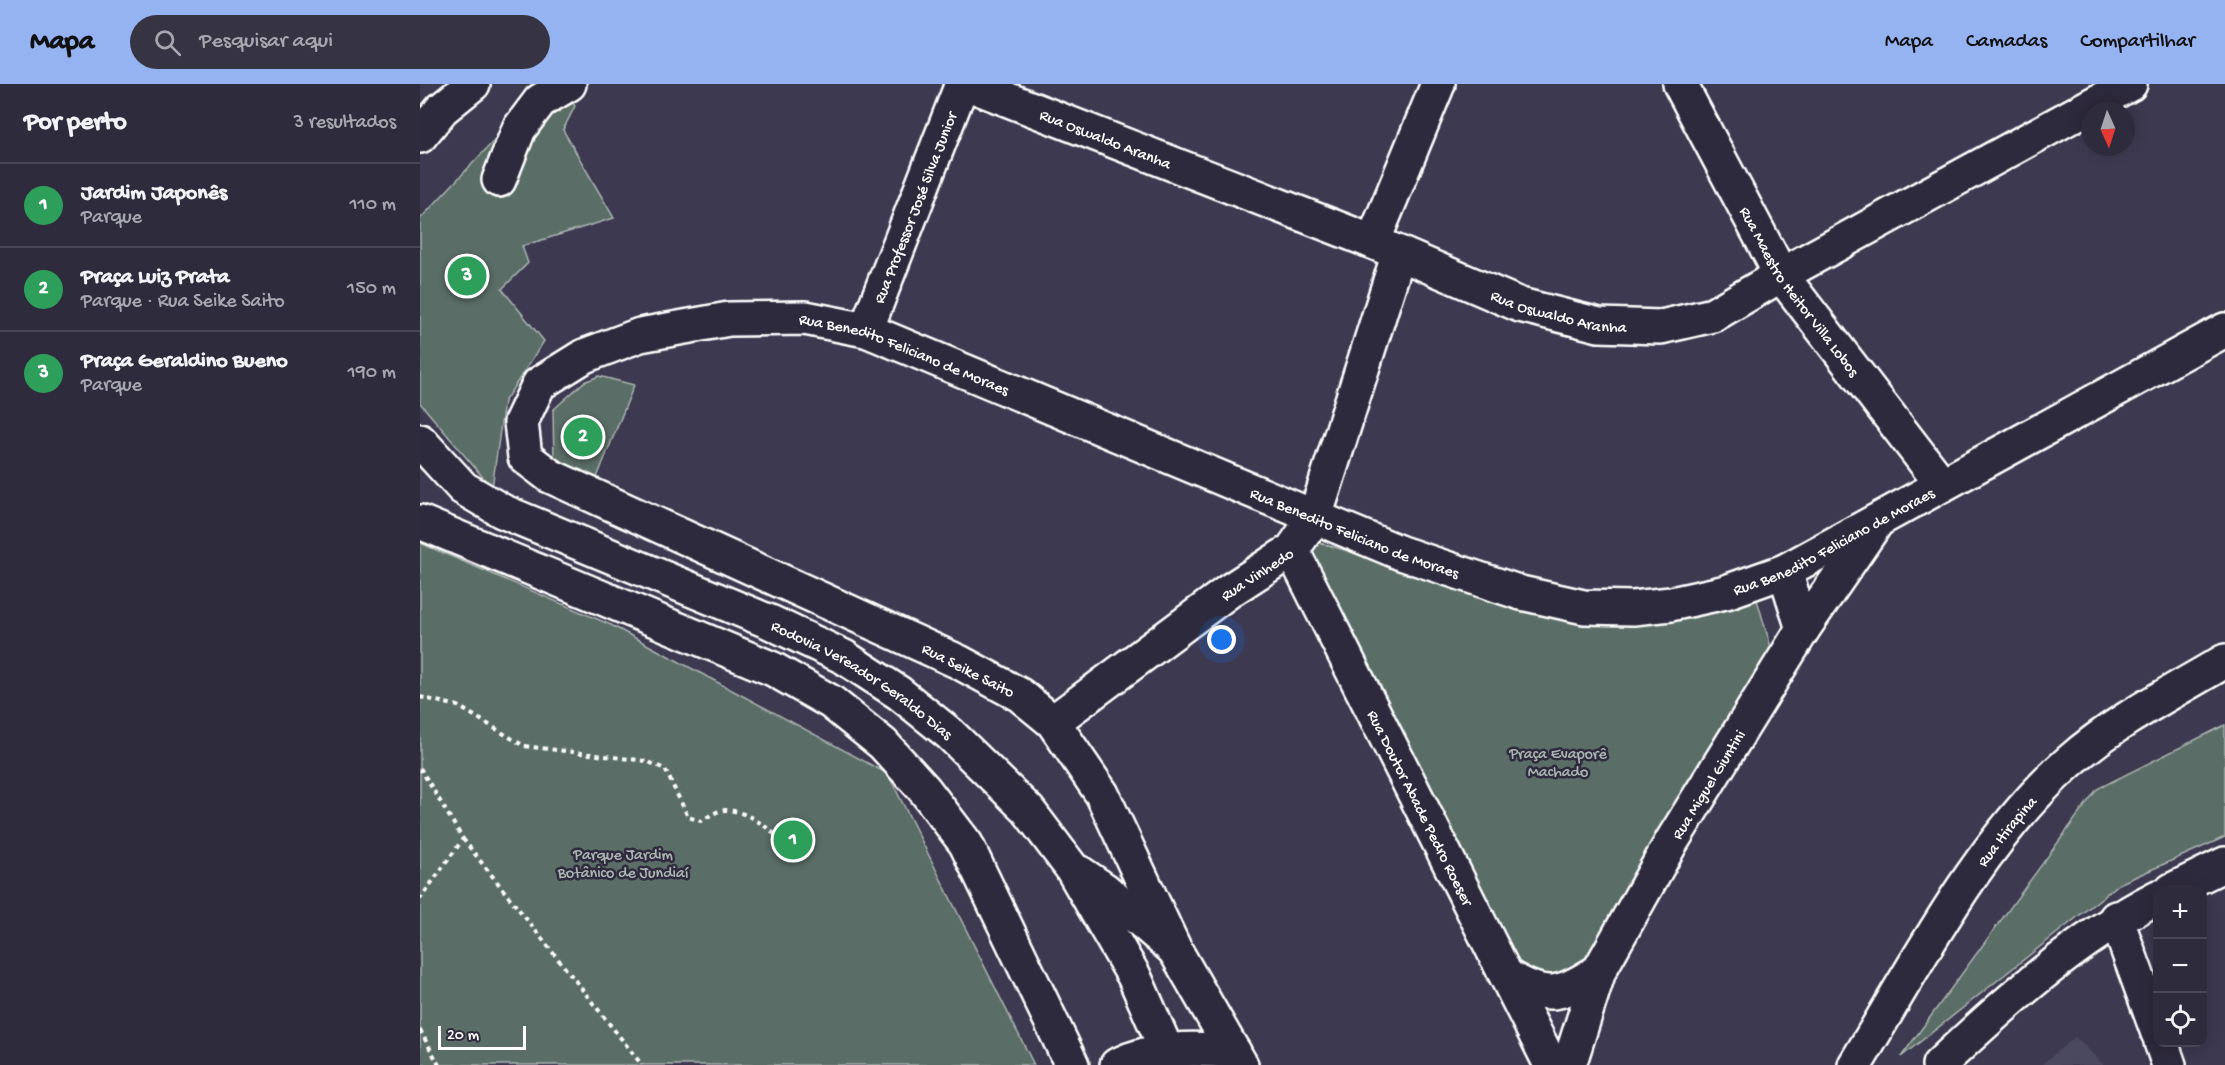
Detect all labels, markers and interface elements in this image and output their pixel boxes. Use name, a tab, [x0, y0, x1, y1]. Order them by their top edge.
search box	[130, 15, 550, 69]
text: Mapa	[30, 26, 94, 59]
icon: search	[151, 26, 184, 59]
text: Pesquisar aqui	[199, 29, 333, 55]
text: Mapa	[1885, 30, 1933, 55]
text: Camadas	[1966, 30, 2047, 55]
text: Compartilhar	[2080, 30, 2195, 55]
north arrow	[2081, 102, 2135, 156]
street label: Rua Oswaldo Aranha	[1036, 107, 1174, 176]
text: Por perto	[24, 108, 127, 139]
street label: Rua Professor José Silva Junior	[871, 109, 964, 307]
text: 3 resultados	[294, 112, 396, 135]
text: Jardim Japonês	[81, 181, 227, 207]
text: 1	[39, 194, 48, 217]
text: 110 m	[350, 194, 396, 217]
street label: Rua Maestro Heitor Villa Lobos	[1734, 204, 1862, 383]
text: Parque	[81, 207, 142, 230]
pin: 3	[448, 254, 486, 298]
text: Praça Luiz Prata	[81, 265, 229, 291]
text: 2	[39, 278, 48, 301]
text: 150 m	[347, 278, 396, 301]
street label: Rua Oswaldo Aranha	[1487, 287, 1628, 339]
text: Parque · Rua Seike Saito	[81, 291, 285, 314]
street label: Rua Benedito Feliciano de Moraes	[799, 312, 1012, 402]
text: Praça Geraldino Bueno	[81, 349, 288, 375]
text: 3	[38, 362, 49, 385]
text: 190 m	[348, 362, 396, 385]
text: Parque	[81, 375, 142, 398]
pin: 2	[564, 414, 602, 460]
street label: Rua Benedito Feliciano de Moraes	[1247, 485, 1462, 585]
street label: Rua Benedito Feliciano de Moraes	[1731, 485, 1940, 602]
street label: Rua Vinhedo	[1218, 546, 1298, 607]
street label: Rodovia Vereador Geraldo Dias	[767, 618, 956, 746]
your location	[1207, 625, 1236, 654]
street label: Rua Seike Saito	[918, 641, 1017, 704]
street label: Rua Doutor Abade Pedro Roeser	[1361, 708, 1476, 911]
street label: Rua Miguel Giuntini	[1669, 727, 1751, 844]
park label: Praça Evaporê Machado	[1508, 746, 1607, 783]
street label: Rua Itirapina	[1975, 793, 2043, 872]
pin: 1	[774, 818, 812, 862]
park label: Parque Jardim Botânico de Jundiaí	[557, 847, 689, 884]
map controls	[2153, 885, 2207, 1047]
button: +	[2153, 885, 2207, 939]
button: −	[2153, 939, 2207, 993]
button: locate	[2153, 993, 2207, 1047]
scale bar	[438, 1023, 526, 1050]
text: 20 m	[447, 1027, 479, 1046]

